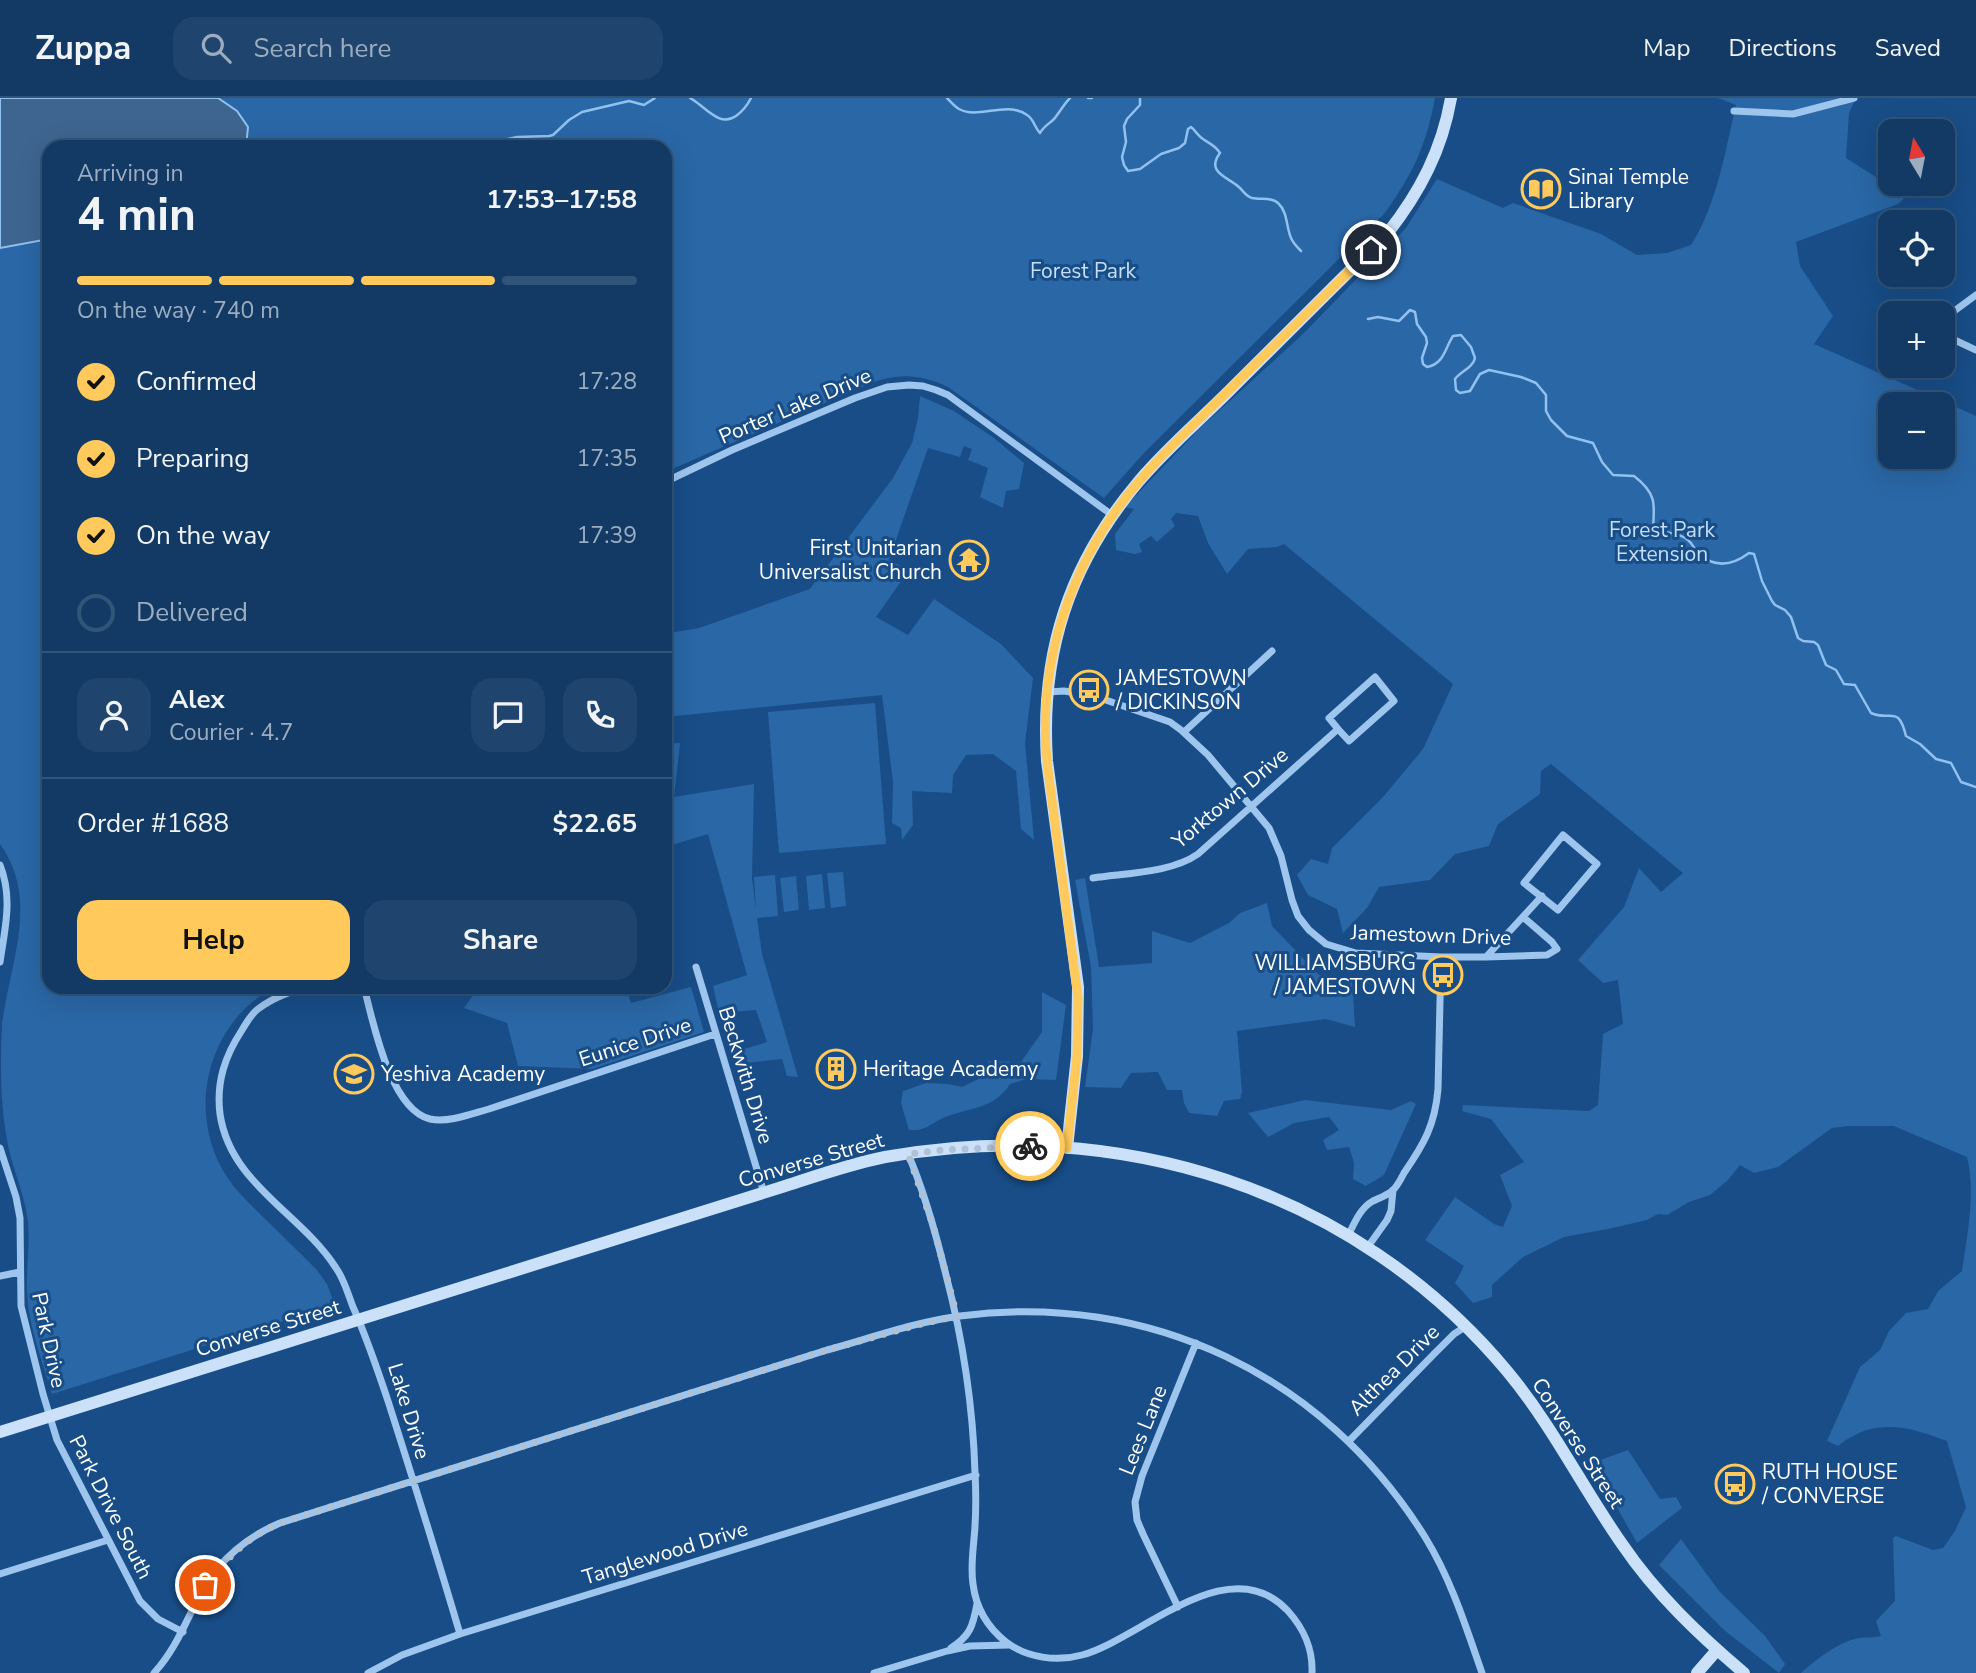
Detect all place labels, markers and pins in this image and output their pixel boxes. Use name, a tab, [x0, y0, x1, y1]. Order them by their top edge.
place label: Sinai Temple Library	[1568, 163, 1689, 215]
library icon: Sinai Temple Library	[1520, 168, 1562, 210]
pin	[1341, 220, 1401, 280]
place label: First Unitarian Universalist Church	[759, 534, 942, 586]
temple icon: First Unitarian Universalist Church	[948, 539, 990, 581]
place label: JAMESTOWN / DICKINSON	[1115, 664, 1247, 716]
bus stop icon: JAMESTOWN / DICKINSON	[1068, 669, 1110, 711]
place label: WILLIAMSBURG / JAMESTOWN	[1254, 949, 1416, 1001]
bus stop icon: WILLIAMSBURG / JAMESTOWN	[1422, 954, 1464, 996]
building icon: Heritage Academy	[815, 1048, 857, 1090]
school or university icon: Yeshiva Academy	[333, 1053, 375, 1095]
place label: Heritage Academy	[863, 1055, 1038, 1083]
place label: Yeshiva Academy	[380, 1060, 545, 1088]
place label: RUTH HOUSE / CONVERSE	[1761, 1458, 1898, 1510]
bus stop icon: RUTH HOUSE / CONVERSE	[1714, 1463, 1756, 1505]
pin	[175, 1555, 235, 1615]

